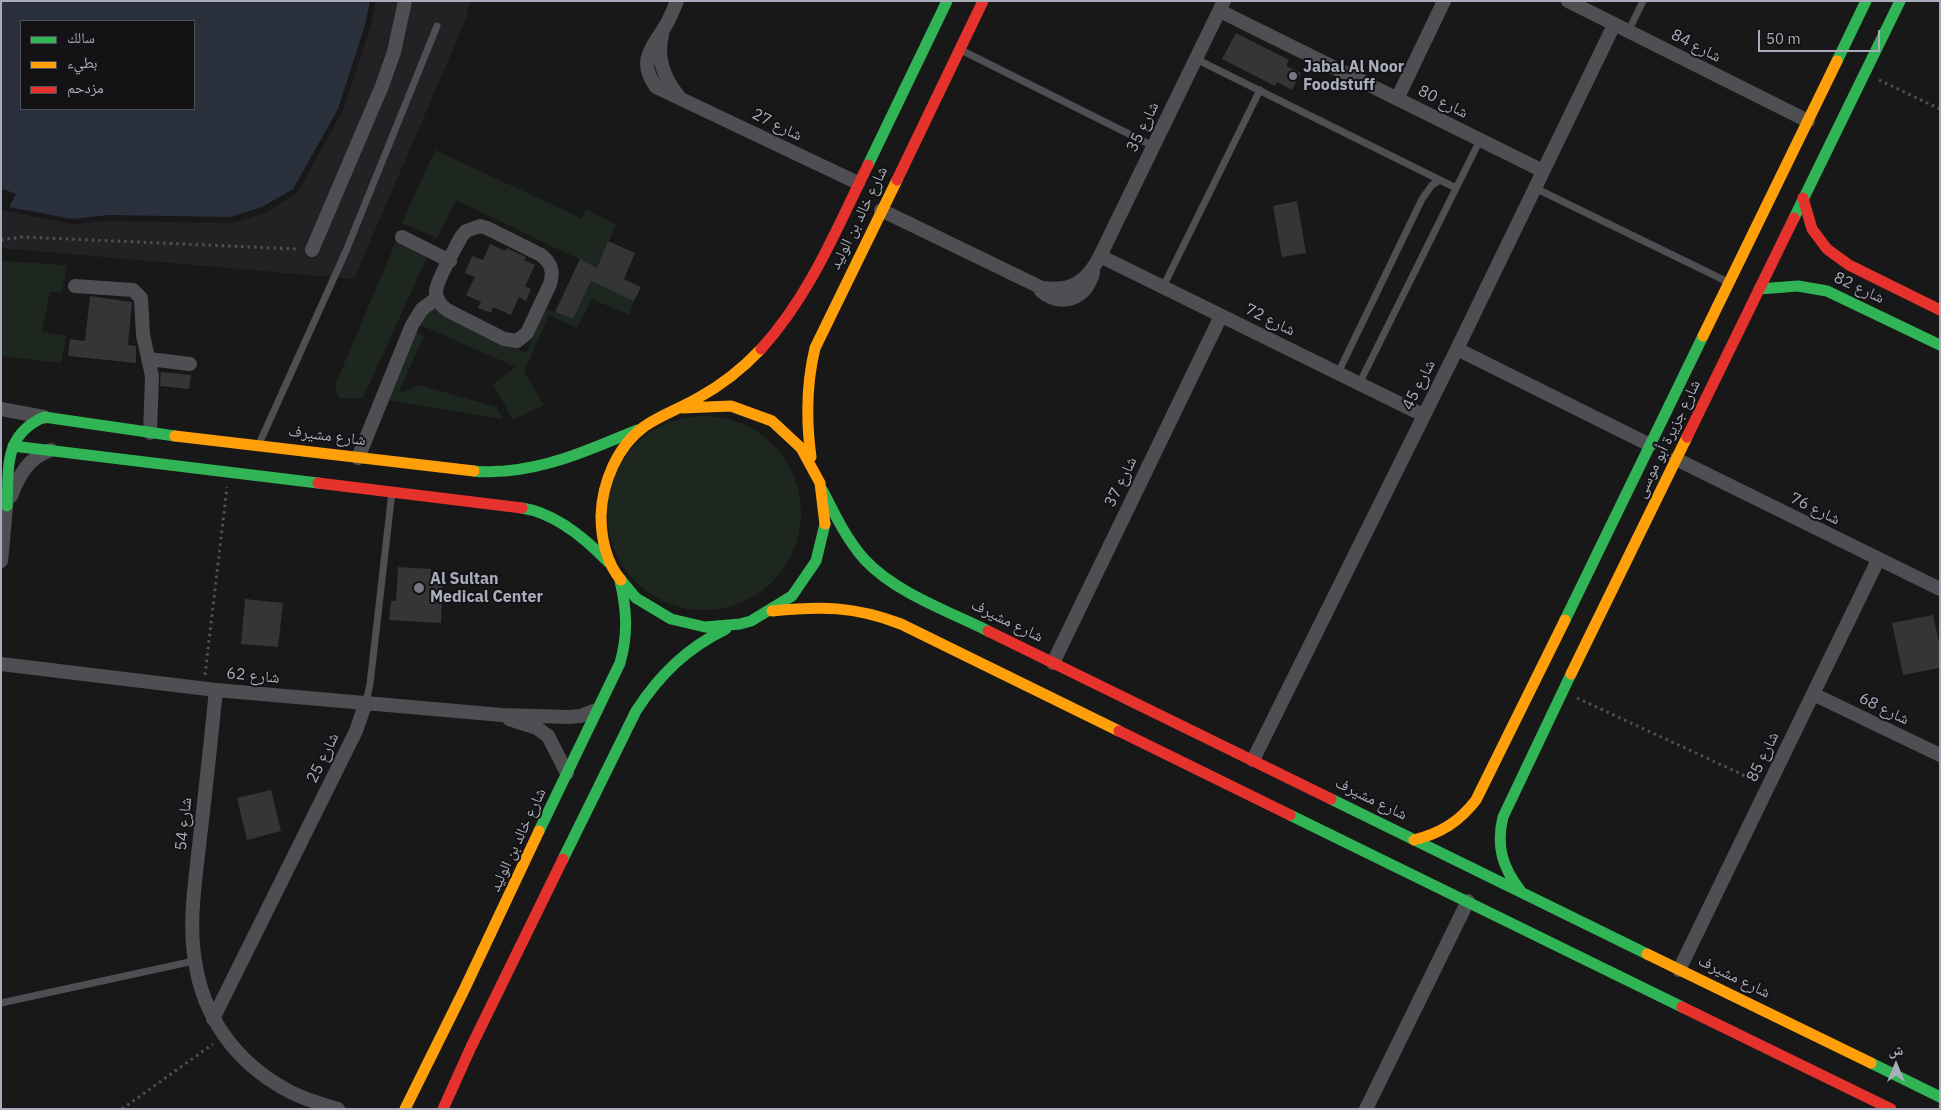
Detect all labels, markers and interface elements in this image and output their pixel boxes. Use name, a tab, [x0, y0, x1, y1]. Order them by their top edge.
legend	[20, 20, 195, 110]
scale bar	[1761, 20, 1884, 52]
street label: شارع 84	[1668, 25, 1724, 67]
text: سالك	[67, 28, 95, 47]
text: 50 m	[1766, 29, 1801, 48]
text: بطيء	[67, 53, 97, 72]
place label: Jabal Al Noor Foodstuff	[1303, 57, 1404, 95]
marker: Jabal Al Noor Foodstuff	[1287, 70, 1299, 82]
text: مزدحم	[67, 78, 104, 97]
street label: شارع 80	[1415, 81, 1471, 123]
street label: شارع 35	[1123, 99, 1163, 155]
street label: شارع 27	[749, 105, 805, 145]
street label: شارع خالد بن الوليد	[826, 163, 892, 273]
street label: شارع 82	[1831, 268, 1887, 308]
street label: شارع 72	[1242, 300, 1298, 340]
street label: شارع 45	[1398, 357, 1440, 413]
street label: شارع جزيرة أبو موسى	[1631, 377, 1705, 501]
street label: شارع مشيرف	[287, 422, 367, 450]
street label: شارع 37	[1101, 454, 1141, 510]
street label: شارع 76	[1787, 489, 1843, 529]
place label: Al Sultan Medical Center	[430, 569, 543, 607]
marker: Al Sultan Medical Center	[412, 581, 426, 595]
street label: شارع مشيرف	[968, 595, 1046, 647]
street label: شارع 62	[226, 664, 280, 688]
street label: شارع 68	[1856, 689, 1912, 729]
street label: شارع 85	[1743, 729, 1783, 785]
street label: شارع 25	[303, 730, 343, 786]
street label: شارع مشيرف	[1332, 773, 1410, 825]
street label: شارع خالد بن الوليد	[486, 785, 550, 895]
street label: شارع 54	[172, 796, 196, 852]
street label: شارع مشيرف	[1695, 951, 1773, 1003]
north arrow	[1871, 1040, 1921, 1090]
text: ش	[1889, 1041, 1903, 1059]

